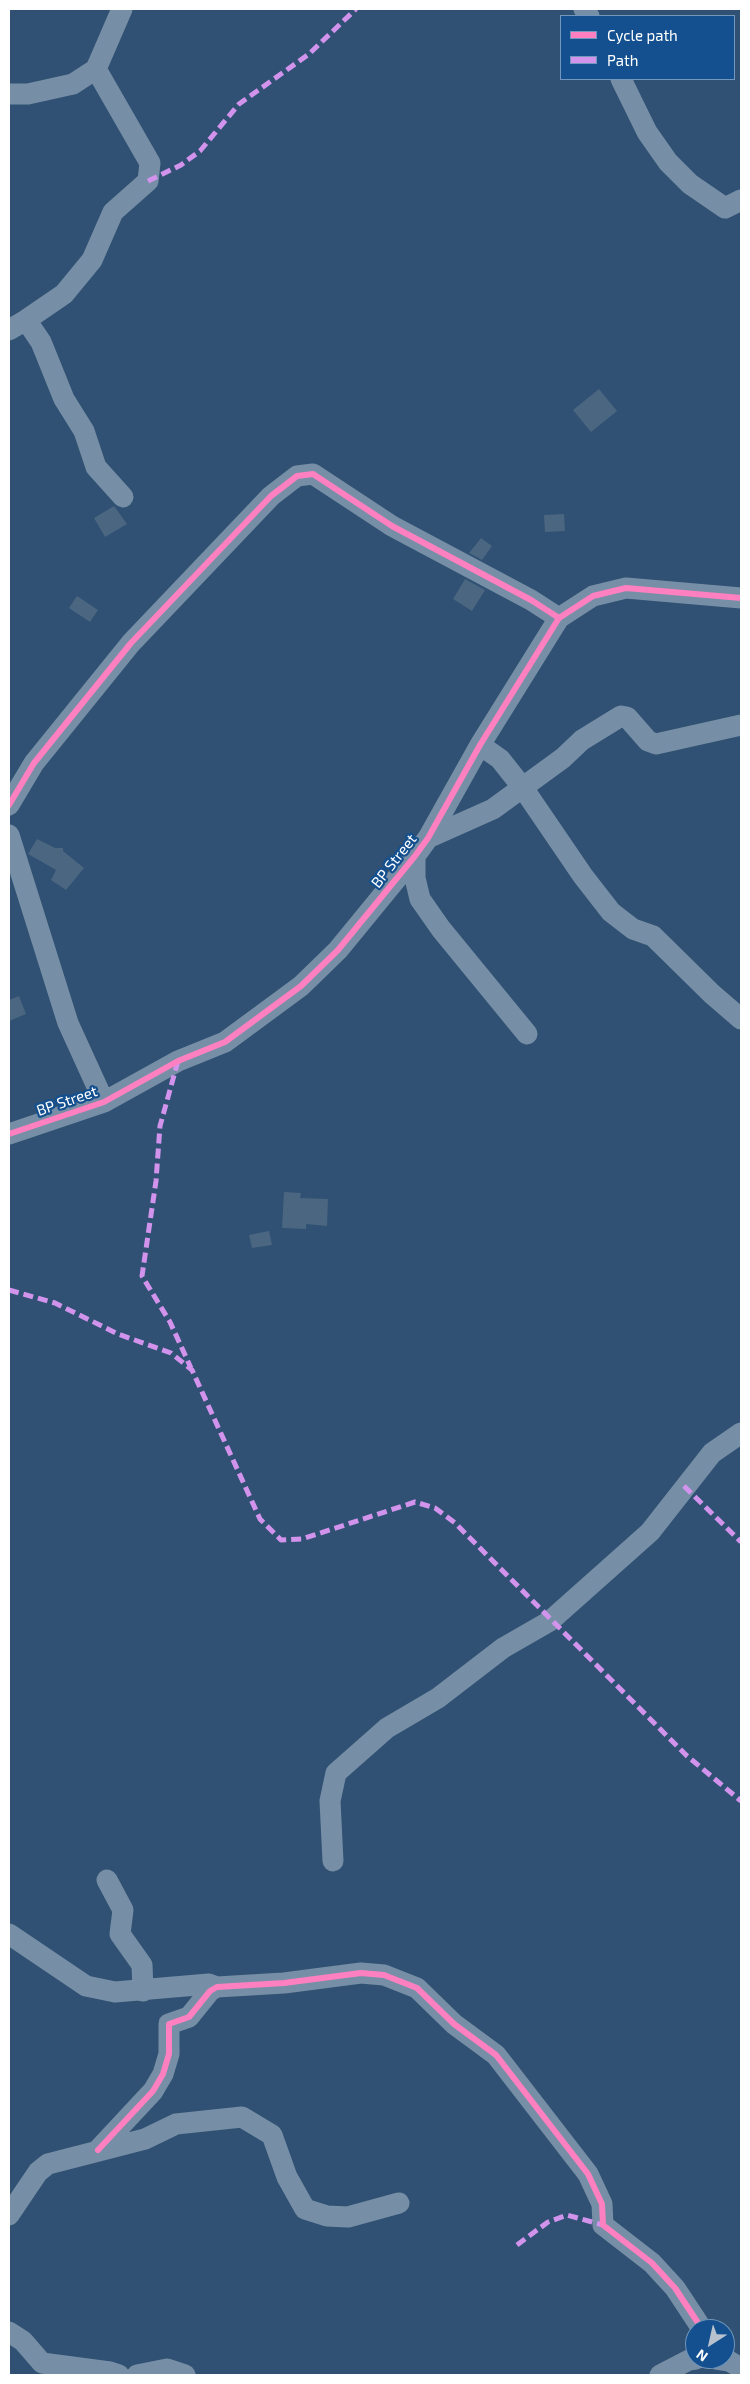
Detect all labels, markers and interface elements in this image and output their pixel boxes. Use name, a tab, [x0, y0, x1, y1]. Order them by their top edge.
legend	[560, 15, 735, 80]
text: Cycle path	[607, 26, 678, 44]
text: Path	[607, 51, 638, 69]
street label: BP Street	[367, 831, 421, 891]
street label: BP Street	[34, 1082, 100, 1120]
north arrow	[685, 2319, 735, 2369]
text: N	[693, 2346, 711, 2366]

